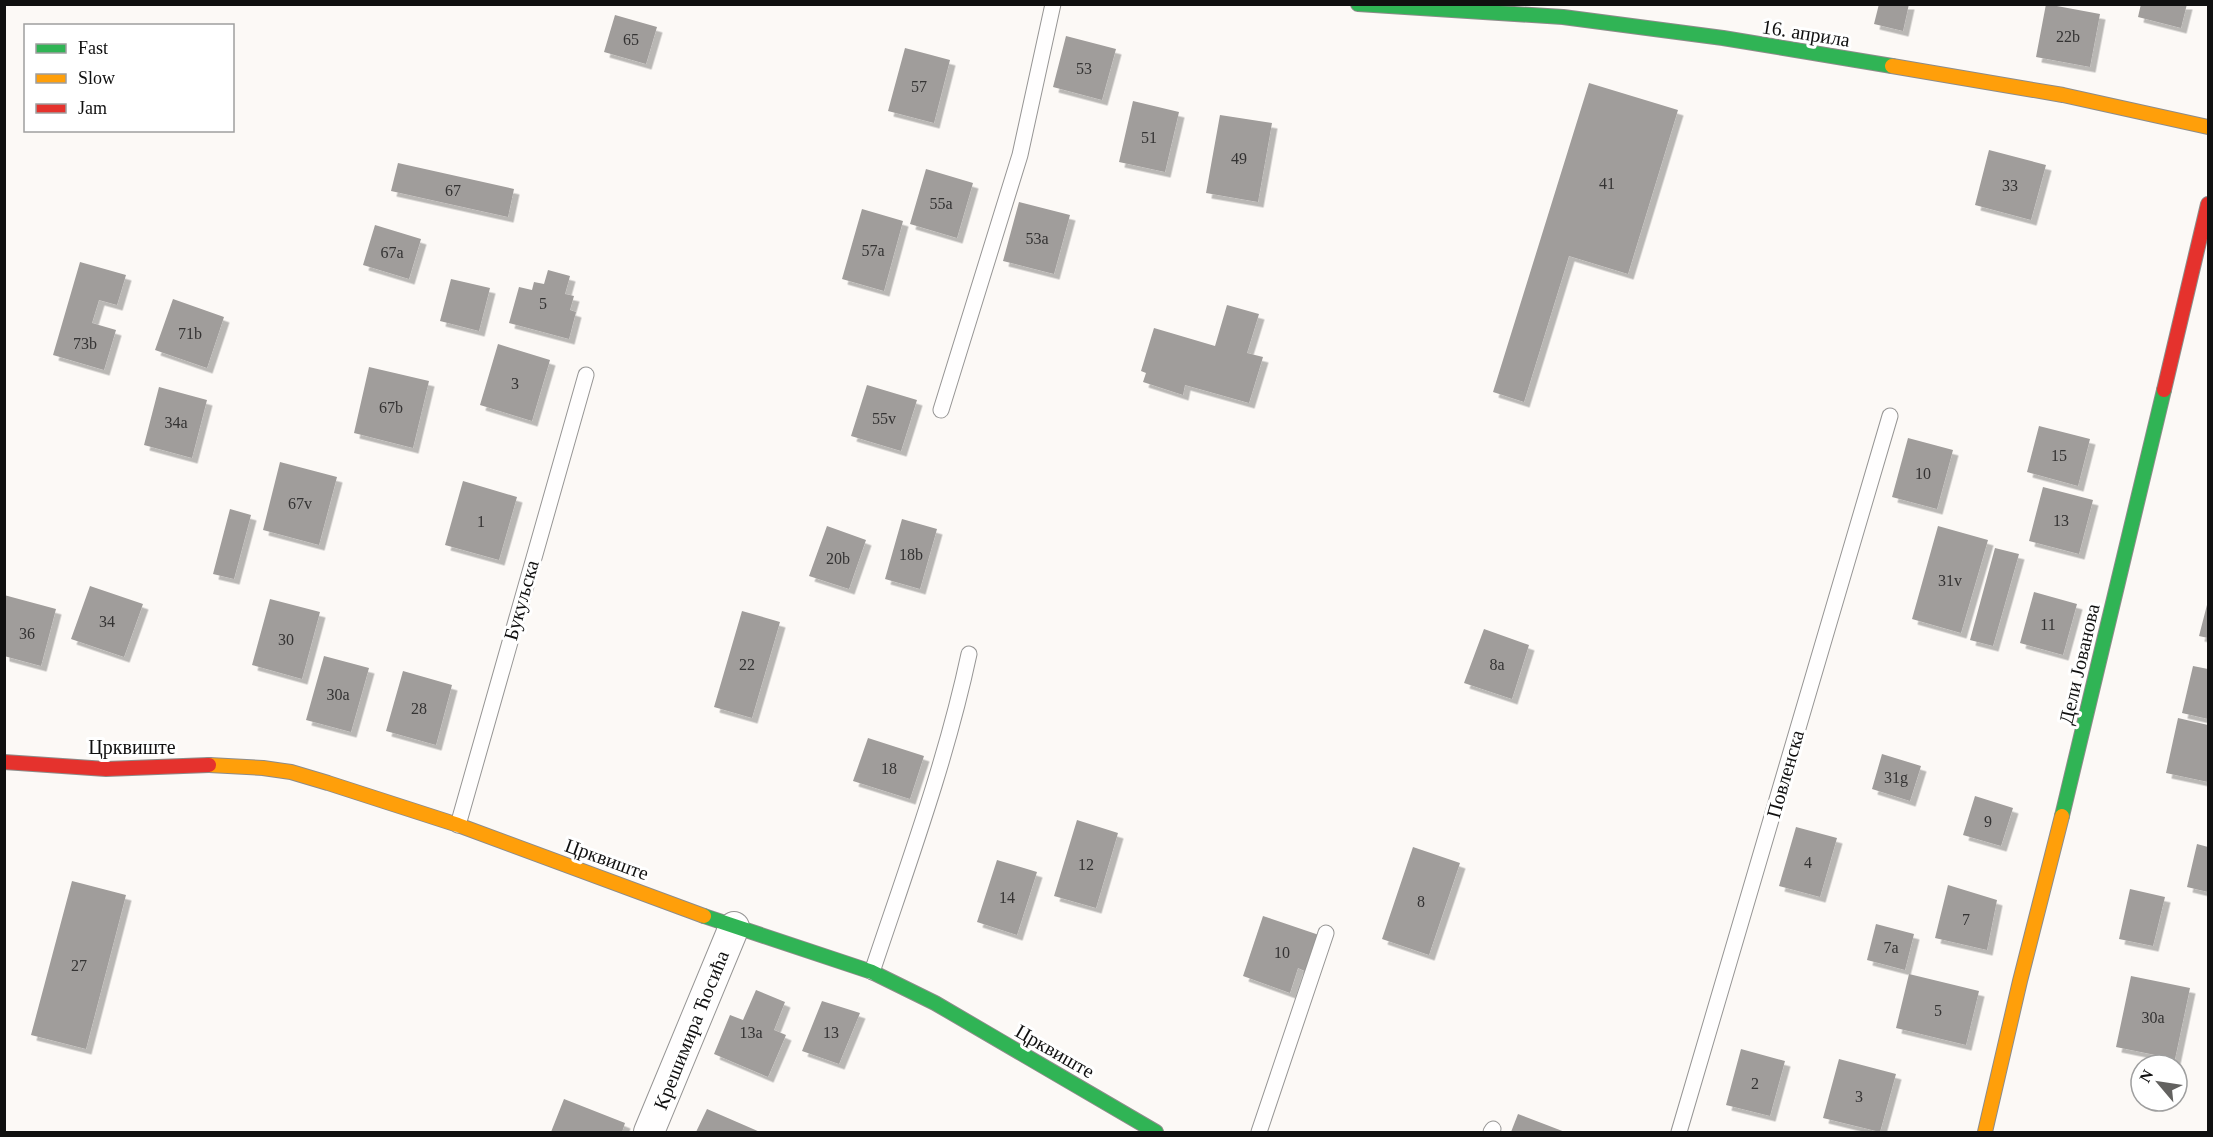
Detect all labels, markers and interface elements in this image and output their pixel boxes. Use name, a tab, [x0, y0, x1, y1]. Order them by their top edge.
street label: 16. априла	[1760, 15, 1852, 52]
legend	[24, 24, 234, 132]
house number: 22b	[2056, 28, 2080, 45]
house number: 65	[623, 31, 639, 48]
text: Fast	[78, 38, 108, 58]
house number: 53	[1076, 60, 1092, 77]
text: Slow	[78, 68, 115, 88]
house number: 57	[911, 78, 927, 95]
text: Jam	[78, 98, 107, 118]
house number: 51	[1141, 129, 1157, 146]
house number: 49	[1231, 150, 1247, 167]
house number: 41	[1599, 175, 1615, 192]
house number: 33	[2002, 177, 2018, 194]
house number: 67	[445, 182, 461, 199]
house number: 55a	[929, 195, 953, 212]
house number: 53a	[1025, 230, 1049, 247]
house number: 57a	[861, 242, 885, 259]
house number: 67a	[380, 244, 404, 261]
house number: 5	[539, 295, 547, 312]
house number: 71b	[178, 325, 202, 342]
house number: 73b	[73, 335, 97, 352]
house number: 3	[511, 375, 519, 392]
house number: 67b	[379, 399, 403, 416]
house number: 55v	[872, 410, 896, 427]
house number: 34a	[164, 414, 188, 431]
house number: 15	[2051, 447, 2067, 464]
house number: 10	[1915, 465, 1931, 482]
house number: 67v	[288, 495, 312, 512]
house number: 13	[2053, 512, 2069, 529]
house number: 1	[477, 513, 485, 530]
house number: 18b	[899, 546, 923, 563]
house number: 20b	[826, 550, 850, 567]
street label: Букуљска	[499, 557, 544, 643]
house number: 31v	[1938, 572, 1962, 589]
street label: Дели Јованова	[2054, 601, 2105, 727]
house number: 34	[99, 613, 115, 630]
house number: 11	[2040, 616, 2056, 633]
house number: 36	[19, 625, 35, 642]
house number: 30	[278, 631, 294, 648]
house number: 22	[739, 656, 755, 673]
house number: 8a	[1489, 656, 1505, 673]
house number: 30a	[326, 686, 350, 703]
house number: 28	[411, 700, 427, 717]
street label: Повленска	[1762, 727, 1808, 820]
street label: Црквиште	[88, 736, 176, 759]
house number: 18	[881, 760, 897, 777]
house number: 31g	[1884, 769, 1908, 787]
house number: 9	[1984, 813, 1992, 830]
street label: Црквиште	[562, 834, 652, 885]
house number: 4	[1804, 854, 1812, 871]
house number: 12	[1078, 856, 1094, 873]
house number: 14	[999, 889, 1015, 906]
house number: 8	[1417, 893, 1425, 910]
house number: 7	[1962, 911, 1970, 928]
house number: 7a	[1883, 939, 1899, 956]
house number: 10	[1274, 944, 1290, 961]
street label: Крешимира Ћосића	[649, 947, 734, 1113]
house number: 27	[71, 957, 87, 974]
house number: 5	[1934, 1002, 1942, 1019]
house number: 30a	[2141, 1009, 2165, 1026]
street label: Црквиште	[1011, 1020, 1098, 1083]
house number: 13a	[739, 1024, 763, 1041]
house number: 13	[823, 1024, 839, 1041]
north arrow	[2129, 1053, 2189, 1113]
text: N	[2136, 1066, 2157, 1085]
house number: 2	[1751, 1075, 1759, 1092]
house number: 3	[1855, 1088, 1863, 1105]

